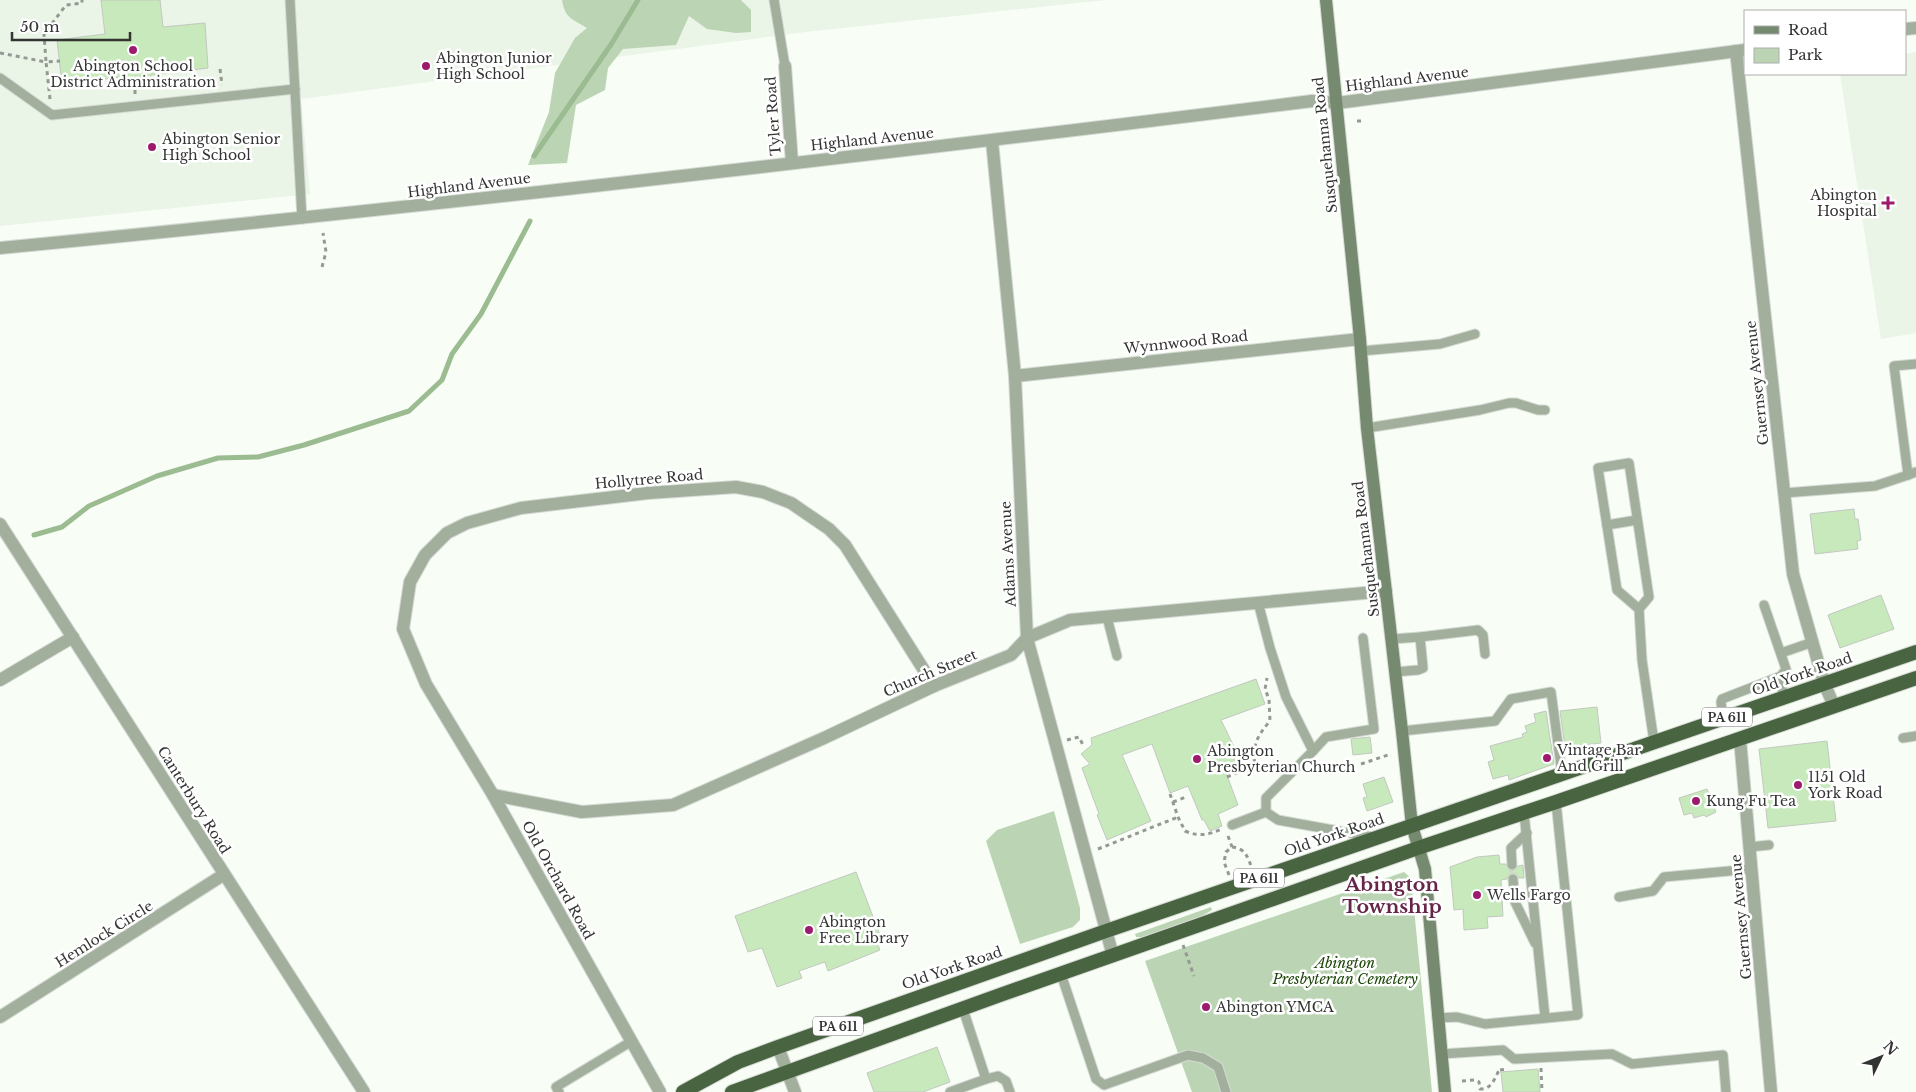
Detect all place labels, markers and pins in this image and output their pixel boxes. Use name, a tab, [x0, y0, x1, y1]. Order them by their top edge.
marker: Abington School District Administration	[127, 44, 139, 56]
place label: Abington Junior High School	[435, 49, 552, 83]
place label: Abington School District Administration	[50, 57, 216, 91]
marker: Abington Junior High School	[420, 60, 432, 72]
place label: Abington Senior High School	[161, 130, 281, 164]
marker: Abington Senior High School	[146, 141, 158, 153]
place label: Abington Hospital	[1809, 186, 1877, 220]
marker: Abington Hospital	[1881, 196, 1895, 210]
place label: Vintage Bar And Grill	[1556, 741, 1641, 775]
place label: Abington Presbyterian Church	[1206, 742, 1356, 776]
marker: Vintage Bar And Grill	[1541, 752, 1553, 764]
marker: Abington Presbyterian Church	[1191, 753, 1203, 765]
place label: 1151 Old York Road	[1807, 768, 1883, 802]
marker: 1151 Old York Road	[1792, 779, 1804, 791]
place label: Kung Fu Tea	[1706, 792, 1796, 810]
marker: Kung Fu Tea	[1690, 795, 1702, 807]
place label: Wells Fargo	[1486, 886, 1571, 904]
marker: Wells Fargo	[1471, 889, 1483, 901]
place label: Abington Free Library	[818, 913, 909, 947]
marker: Abington Free Library	[803, 924, 815, 936]
place label: Abington YMCA	[1215, 998, 1334, 1016]
marker: Abington YMCA	[1200, 1001, 1212, 1013]

